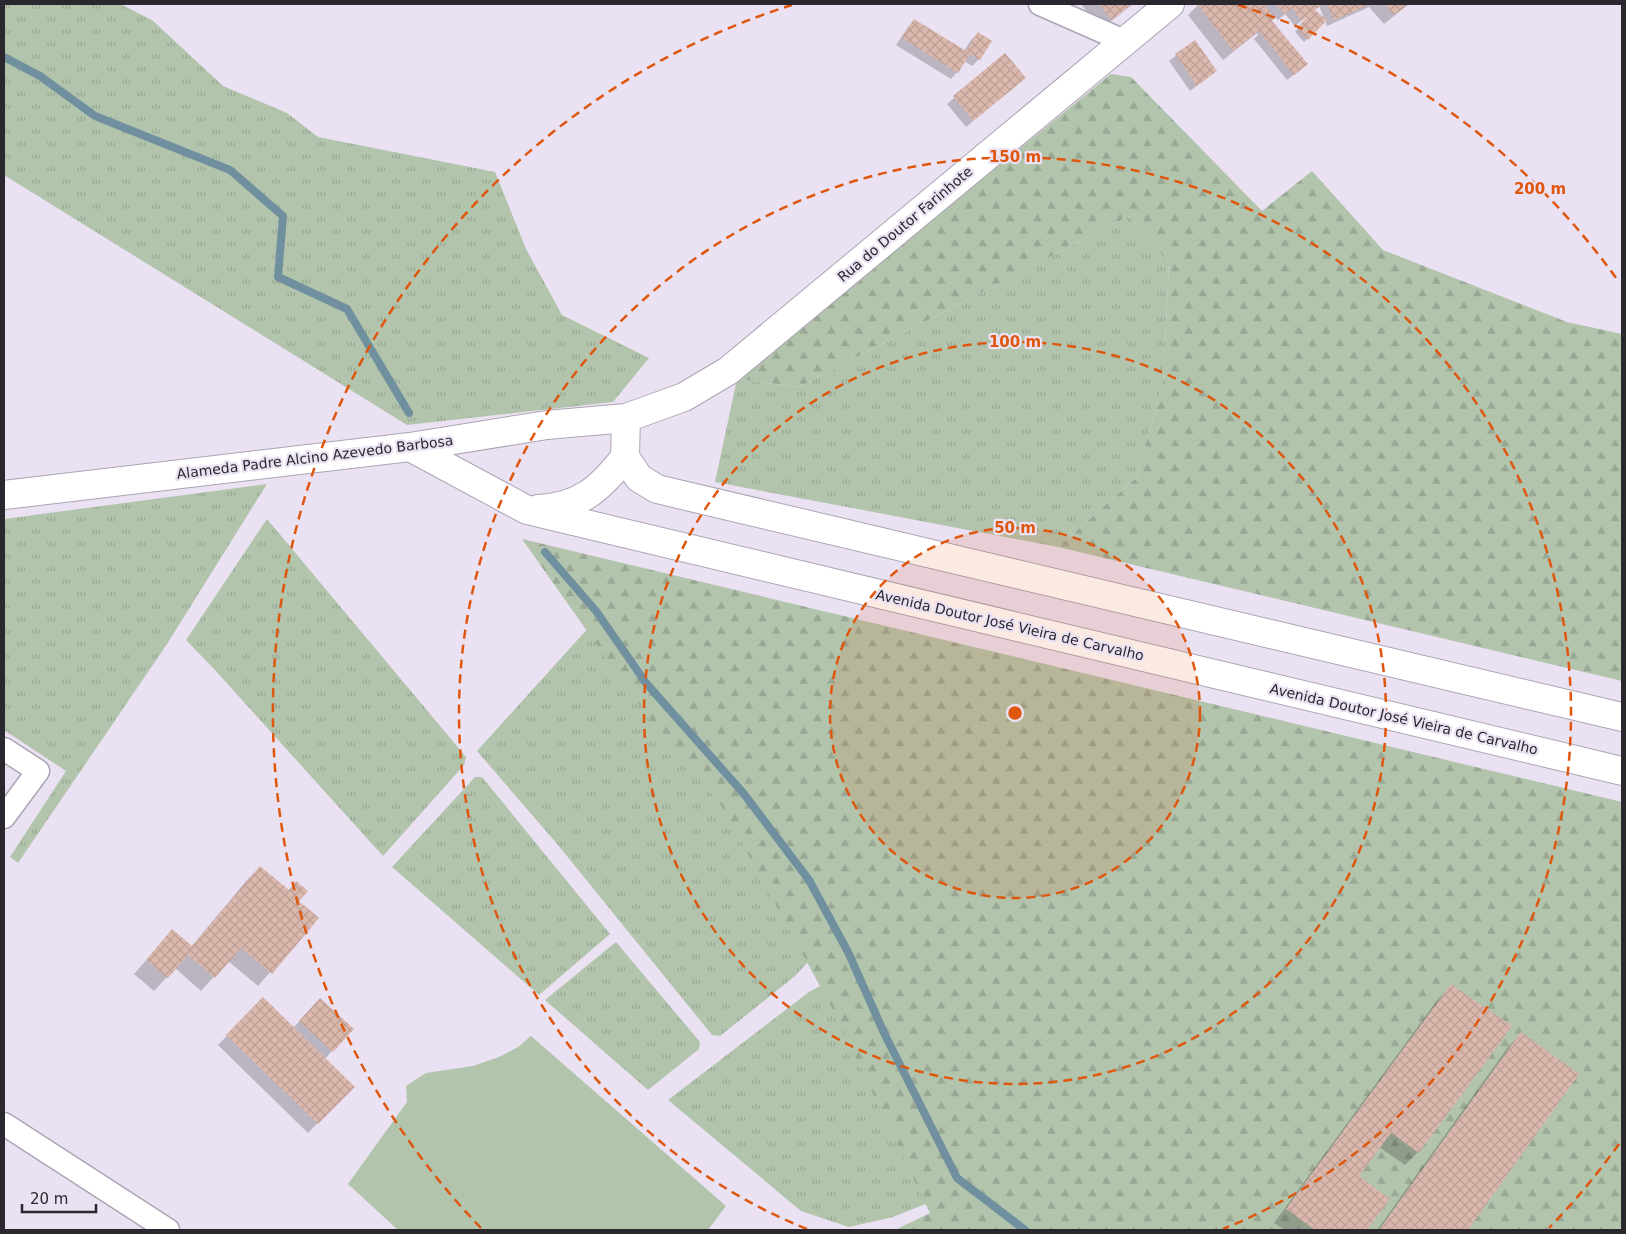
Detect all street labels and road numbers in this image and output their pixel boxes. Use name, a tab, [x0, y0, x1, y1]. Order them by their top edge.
street label: Rua do Doutor Farinhote	[834, 163, 976, 285]
street label: Alameda Padre Alcino Azevedo Barbosa	[176, 432, 454, 482]
street label: Avenida Doutor José Vieira de Carvalho	[874, 586, 1146, 664]
street label: Avenida Doutor José Vieira de Carvalho	[1268, 680, 1540, 758]

